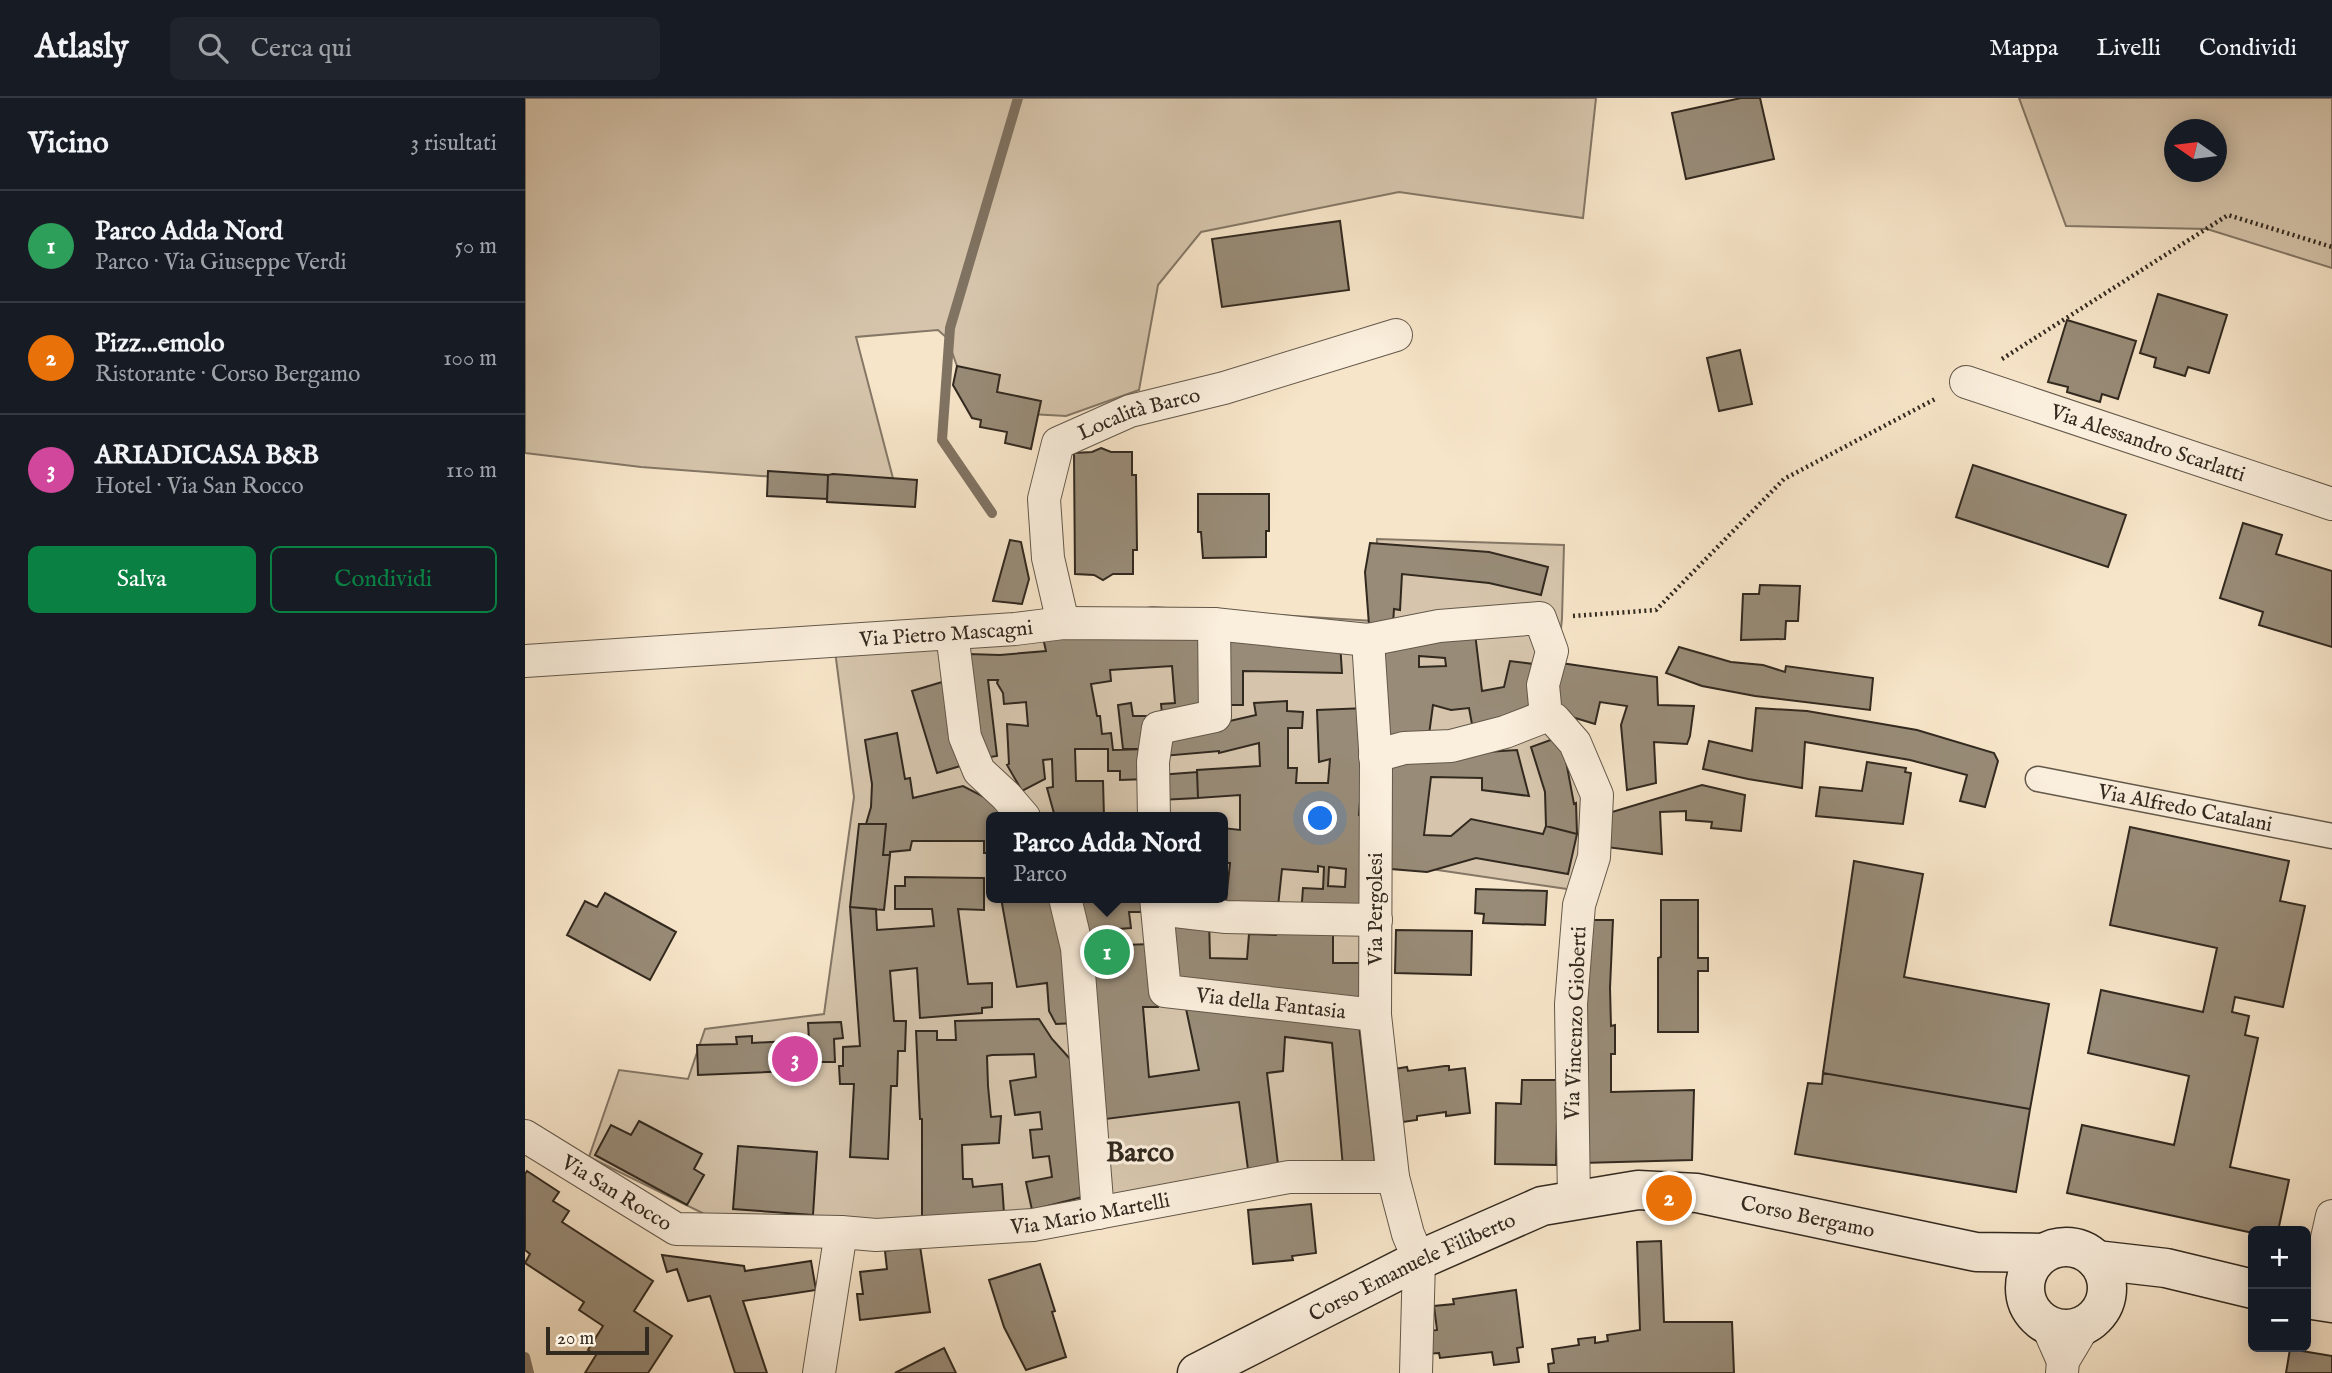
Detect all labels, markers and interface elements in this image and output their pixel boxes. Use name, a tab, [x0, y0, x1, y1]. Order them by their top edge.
search box	[170, 17, 660, 80]
text: Atlasly	[35, 27, 128, 69]
icon: search	[194, 29, 232, 67]
text: Cerca qui	[250, 32, 352, 65]
text: Mappa	[1989, 33, 2058, 64]
text: Livelli	[2096, 33, 2161, 64]
text: Condividi	[2199, 33, 2297, 64]
north arrow	[2164, 119, 2227, 182]
text: Vicino	[28, 125, 109, 163]
text: 3 risultati	[411, 129, 497, 158]
text: Parco Adda Nord	[95, 215, 283, 248]
text: 1	[47, 232, 55, 261]
text: 50 m	[455, 232, 497, 261]
text: Parco · Via Giuseppe Verdi	[95, 248, 347, 277]
text: Pizz...emolo	[95, 327, 225, 360]
text: 2	[46, 344, 56, 373]
text: 100 m	[443, 344, 497, 373]
text: Ristorante · Corso Bergamo	[95, 360, 360, 389]
street label: Località Barco	[1074, 382, 1203, 448]
street label: Via Alessandro Scarlatti	[2046, 399, 2249, 489]
text: ARIADICASA B&B	[95, 439, 319, 472]
text: 3	[47, 456, 55, 485]
text: 110 m	[446, 456, 497, 485]
text: Hotel · Via San Rocco	[95, 472, 304, 501]
button: Salva	[28, 546, 256, 613]
button: Condividi	[270, 546, 497, 613]
street label: Via Pietro Mascagni	[858, 615, 1035, 654]
street label: Via Alfredo Catalani	[2094, 779, 2275, 839]
your location	[1303, 801, 1337, 835]
popup	[986, 812, 1228, 903]
text: Parco Adda Nord	[1013, 827, 1201, 860]
street label: Via Pergolesi	[1363, 852, 1390, 967]
text: Parco	[1013, 860, 1067, 889]
pin: 1	[1084, 926, 1130, 978]
street label: Via Vincenzo Gioberti	[1560, 926, 1593, 1121]
street label: Via della Fantasia	[1193, 983, 1348, 1027]
pin: 3	[772, 1033, 818, 1085]
district label: Barco	[1106, 1136, 1174, 1171]
street label: Via San Rocco	[555, 1149, 677, 1238]
pin: 2	[1646, 1172, 1692, 1224]
street label: Via Mario Martelli	[1009, 1188, 1172, 1241]
street label: Corso Bergamo	[1738, 1191, 1877, 1245]
street label: Corso Emanuele Filiberto	[1305, 1207, 1520, 1329]
map controls	[2248, 1226, 2311, 1352]
button: +	[2248, 1226, 2311, 1289]
button: −	[2248, 1289, 2311, 1352]
scale bar	[546, 1324, 649, 1356]
text: 20 m	[557, 1327, 594, 1351]

